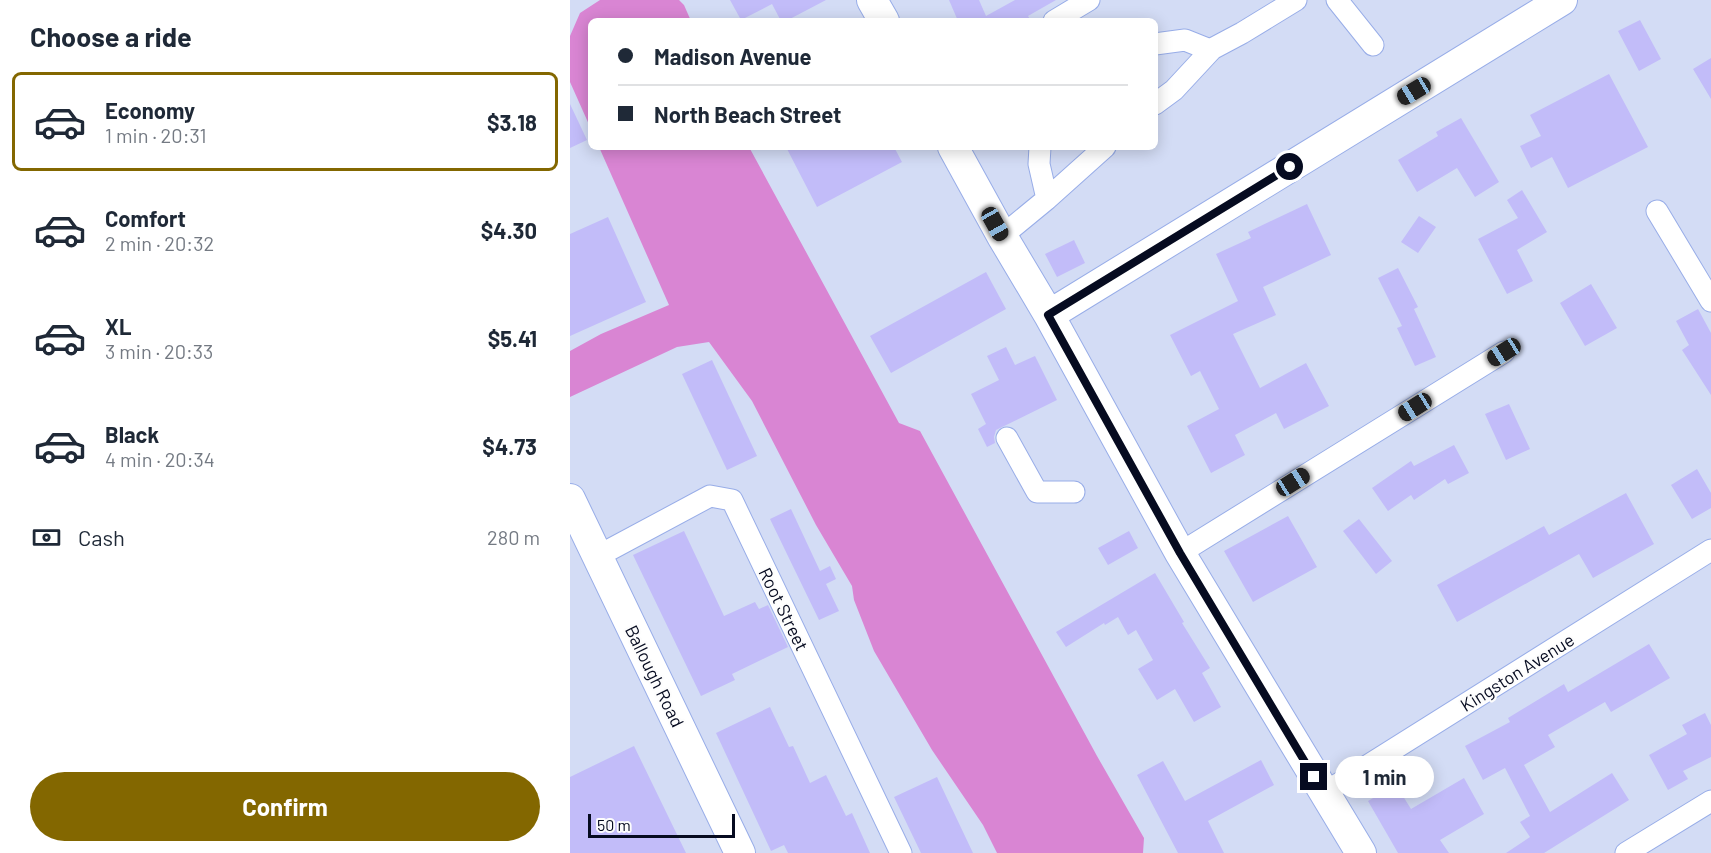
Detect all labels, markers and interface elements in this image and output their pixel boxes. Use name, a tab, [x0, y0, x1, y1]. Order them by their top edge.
text: Choose a ride	[30, 20, 192, 52]
text: Madison Avenue	[654, 43, 812, 69]
car	[1394, 74, 1434, 108]
icon: car	[33, 95, 87, 149]
text: Economy	[105, 97, 195, 123]
text: North Beach Street	[654, 101, 841, 127]
text: $3.18	[487, 109, 537, 135]
text: 1 min · 20:31	[105, 123, 207, 147]
route start	[1276, 153, 1303, 180]
icon: car	[33, 203, 87, 257]
car	[978, 204, 1012, 244]
text: Comfort	[105, 205, 186, 231]
text: $4.30	[481, 217, 537, 243]
text: 2 min · 20:32	[105, 231, 214, 255]
icon: car	[33, 311, 87, 365]
text: XL	[105, 313, 131, 339]
text: $5.41	[488, 325, 537, 351]
car	[1484, 335, 1524, 369]
text: 3 min · 20:33	[105, 339, 213, 363]
car	[1395, 390, 1435, 424]
icon: car	[33, 419, 87, 473]
text: Black	[105, 421, 159, 447]
text: $4.73	[482, 433, 537, 459]
text: 4 min · 20:34	[105, 447, 215, 471]
car	[1273, 465, 1313, 499]
icon: cash	[30, 521, 63, 554]
text: Cash	[78, 524, 125, 550]
text: 280 m	[487, 525, 540, 549]
street label: Root Street	[754, 564, 814, 654]
street label: Ballough Road	[621, 621, 689, 731]
street label: Kingston Avenue	[1456, 628, 1578, 716]
callout: 1 min	[1335, 756, 1434, 798]
route end	[1300, 763, 1327, 790]
text: 1 min	[1363, 765, 1406, 789]
button: Confirm	[30, 772, 540, 841]
scale bar	[588, 811, 735, 838]
text: 50 m	[597, 815, 631, 834]

